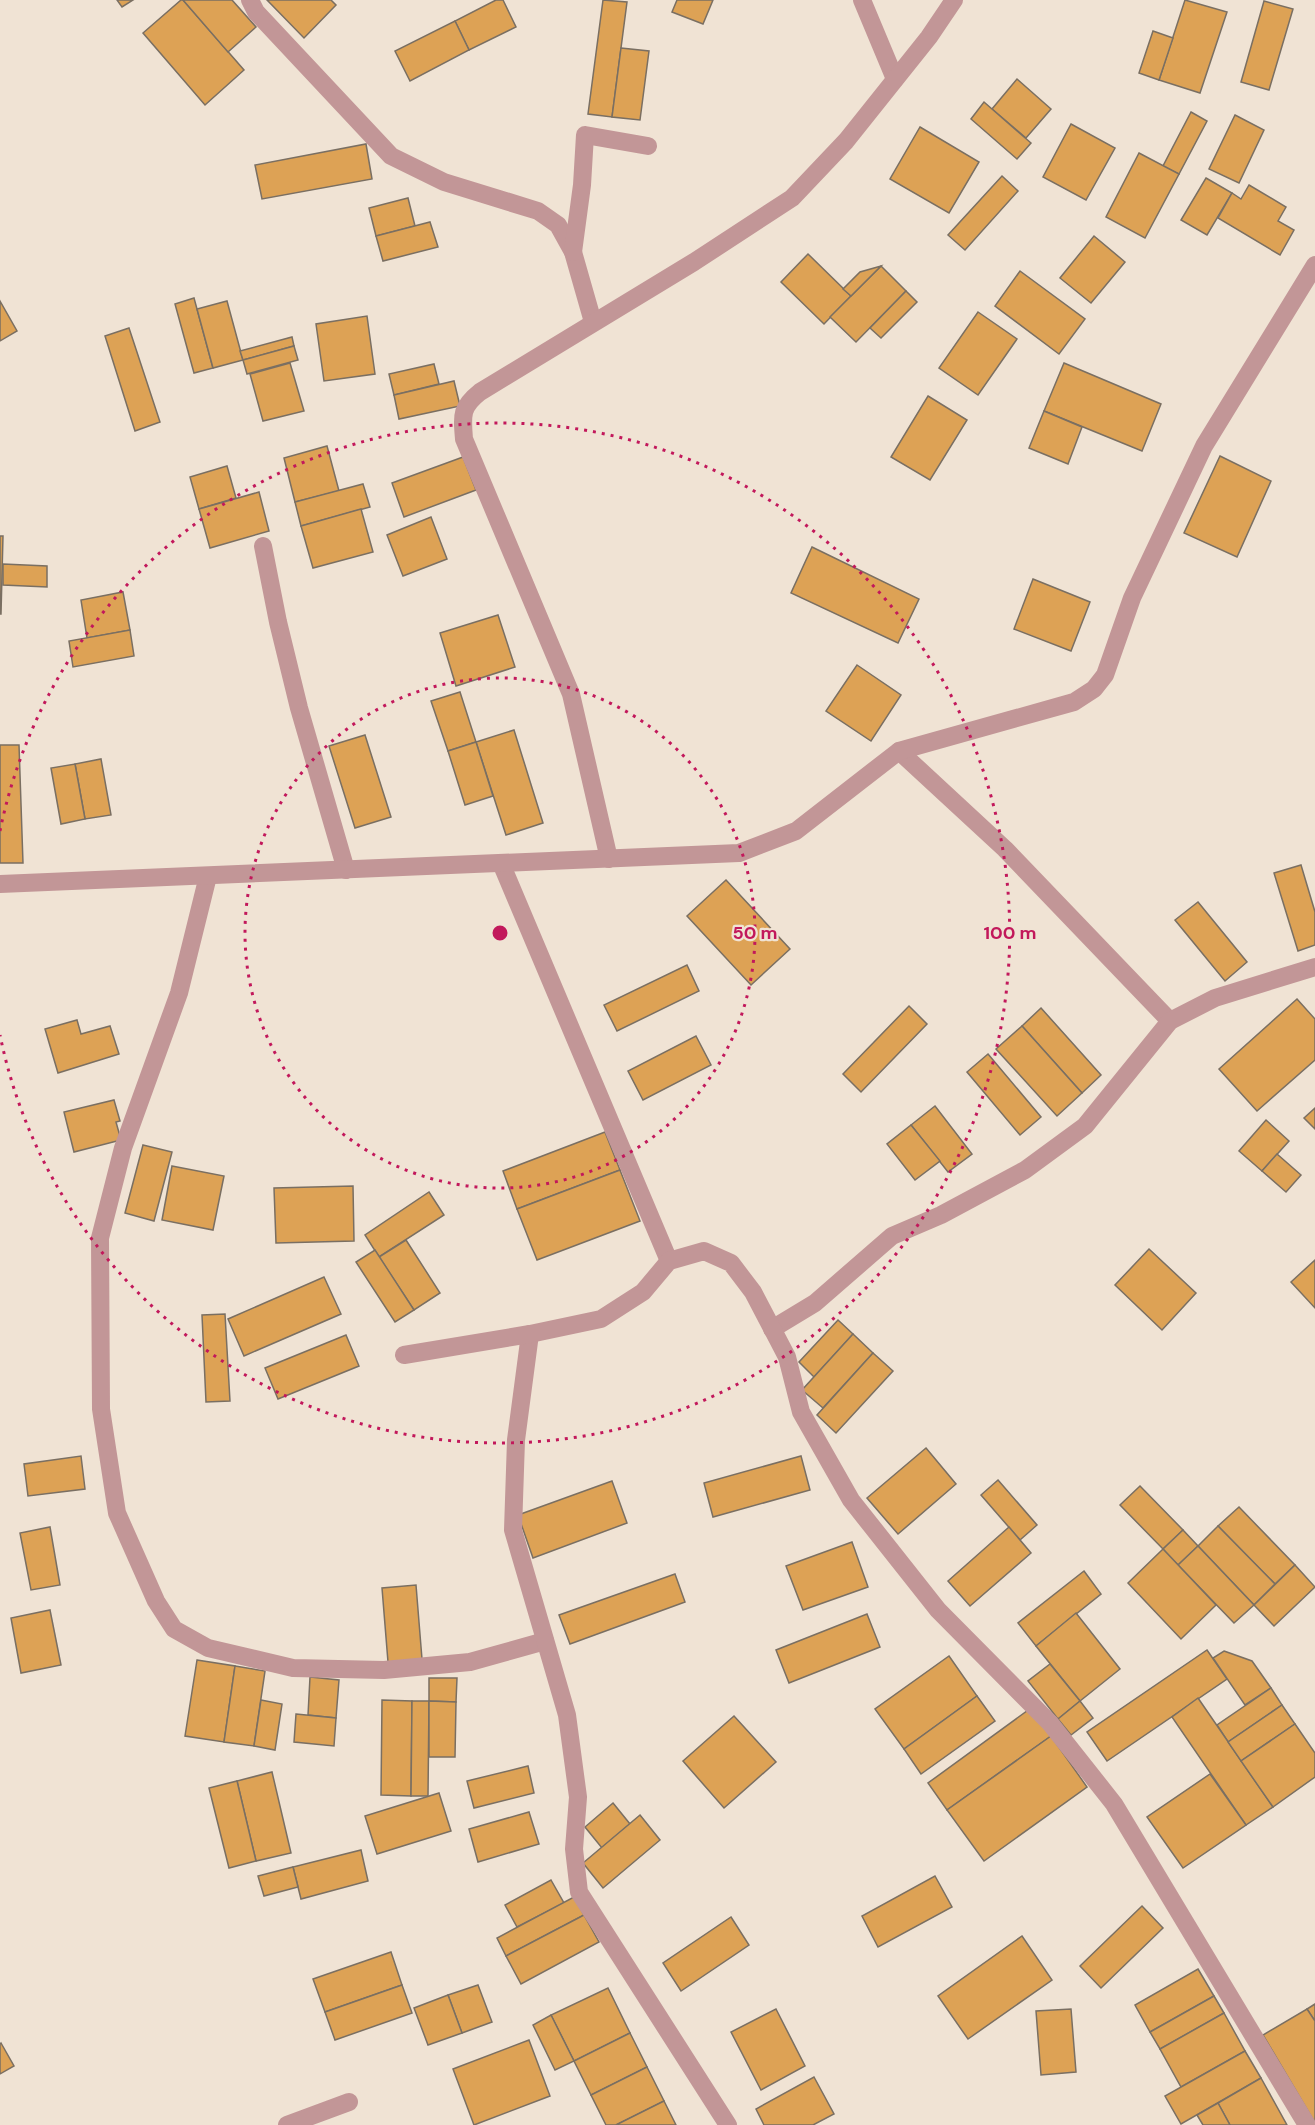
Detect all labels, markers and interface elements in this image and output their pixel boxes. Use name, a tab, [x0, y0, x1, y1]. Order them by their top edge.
text: 50 m	[732, 921, 778, 945]
text: 100 m	[983, 921, 1037, 945]
centre of rings	[490, 923, 510, 943]

